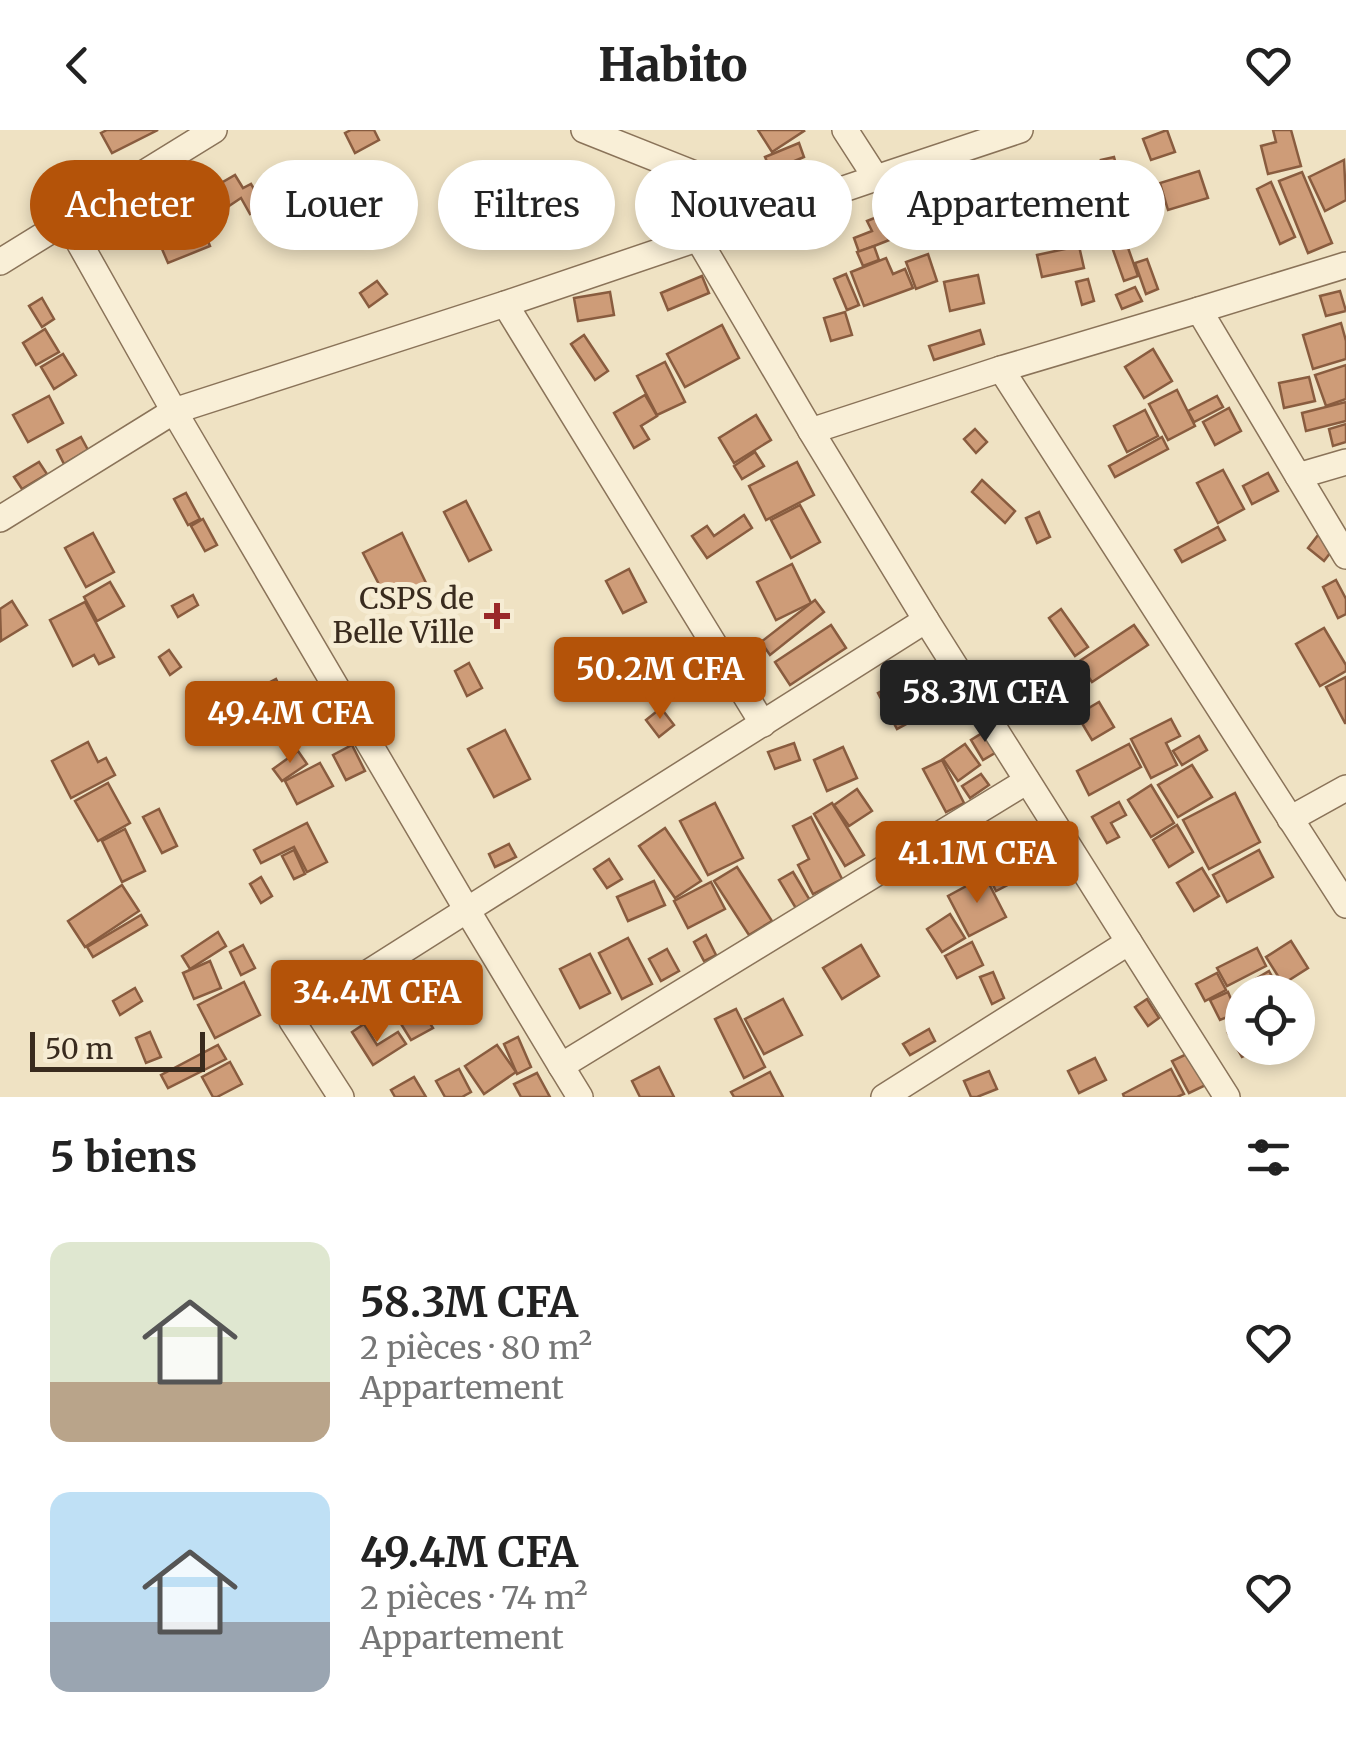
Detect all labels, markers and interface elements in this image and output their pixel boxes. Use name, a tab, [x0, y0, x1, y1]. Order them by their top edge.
text: Habito	[598, 37, 748, 93]
icon: back	[50, 38, 105, 93]
icon: heart	[1241, 38, 1296, 93]
chip: Acheter	[30, 160, 230, 250]
chip: Louer	[250, 160, 418, 250]
chip: Filtres	[438, 160, 615, 250]
chip: Nouveau	[635, 160, 852, 250]
chip: Appartement	[872, 160, 1165, 250]
place label: CSPS de Belle Ville	[332, 579, 474, 651]
marker: CSPS de Belle Ville	[484, 603, 510, 629]
pin: 50.2M CFA	[546, 637, 774, 722]
text: 50.2M CFA	[576, 649, 744, 689]
pin: 58.3M CFA	[871, 660, 1099, 745]
text: 58.3M CFA	[902, 672, 1068, 712]
pin: 49.4M CFA	[176, 681, 404, 766]
text: 49.4M CFA	[207, 693, 373, 733]
pin: 41.1M CFA	[863, 821, 1091, 906]
text: 41.1M CFA	[898, 833, 1056, 873]
pin: 34.4M CFA	[263, 960, 491, 1045]
text: 34.4M CFA	[293, 972, 461, 1012]
map controls	[1225, 975, 1315, 1065]
button: locate	[1225, 975, 1315, 1065]
scale bar	[30, 1027, 205, 1071]
text: 50 m	[45, 1031, 113, 1067]
icon: filters	[1241, 1130, 1296, 1185]
text: 5 biens	[50, 1131, 197, 1183]
text: 58.3M CFA	[360, 1276, 578, 1328]
icon: home	[130, 1282, 250, 1402]
icon: heart	[1241, 1315, 1296, 1370]
text: 2 pièces · 80 m²	[360, 1328, 592, 1368]
text: Appartement	[360, 1368, 564, 1408]
text: 49.4M CFA	[360, 1526, 578, 1578]
icon: home	[130, 1532, 250, 1652]
icon: heart	[1241, 1565, 1296, 1620]
text: 2 pièces · 74 m²	[360, 1578, 588, 1618]
text: Appartement	[360, 1618, 564, 1658]

